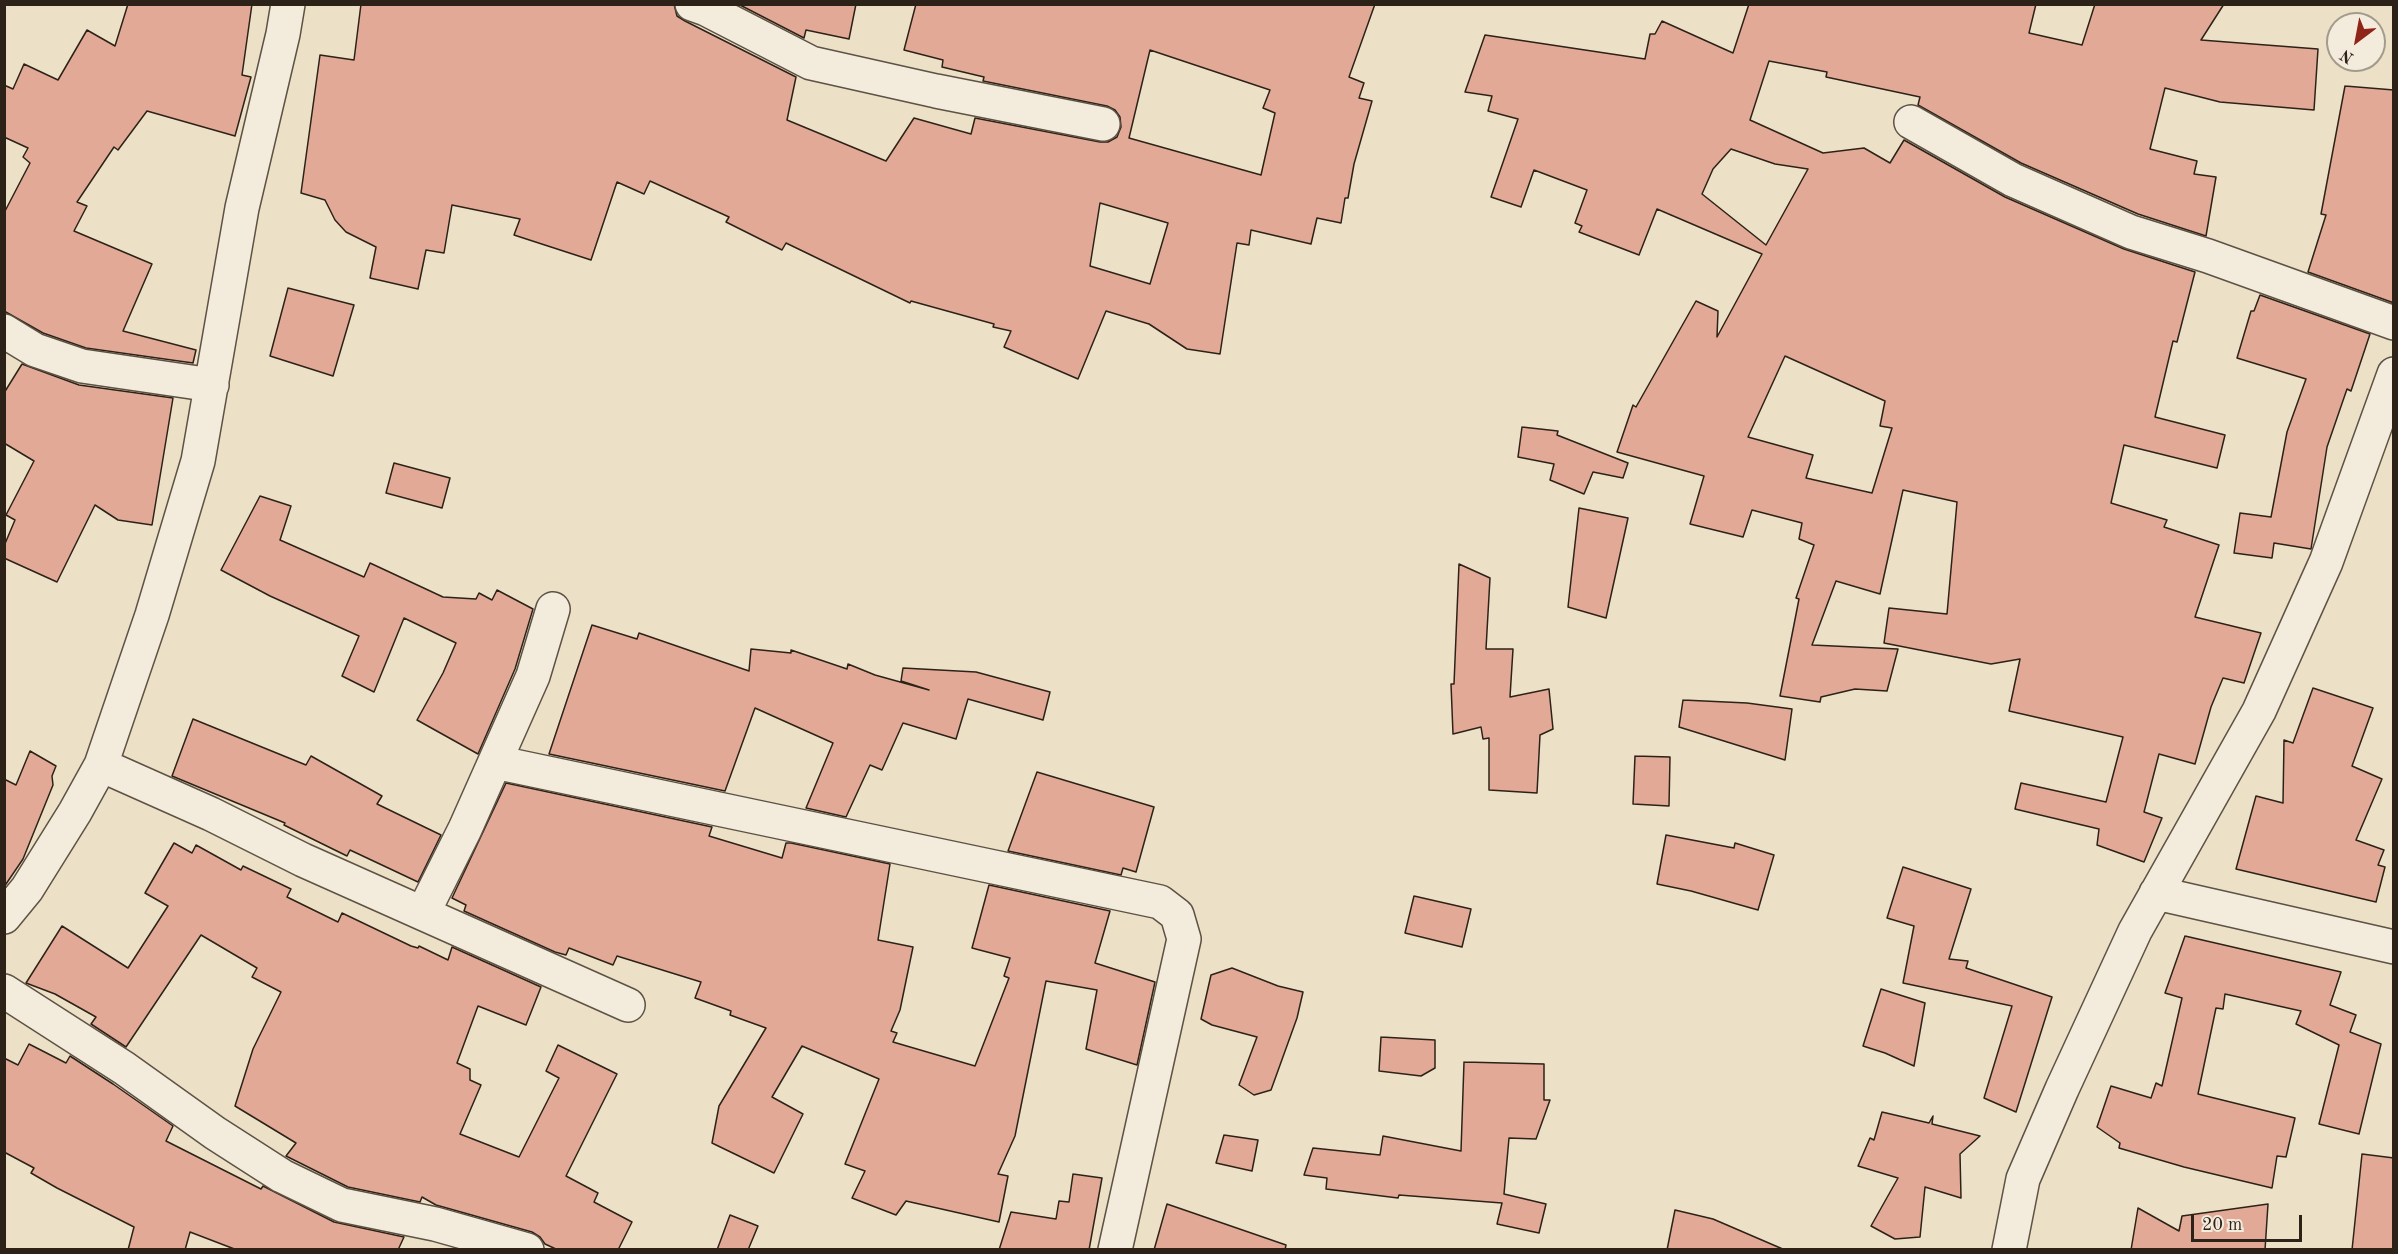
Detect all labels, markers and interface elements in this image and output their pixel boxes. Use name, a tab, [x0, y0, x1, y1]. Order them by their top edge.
north arrow	[2326, 12, 2386, 72]
text: N	[2338, 46, 2357, 66]
scale bar	[2194, 1203, 2305, 1241]
text: 20 m	[2202, 1216, 2242, 1234]

